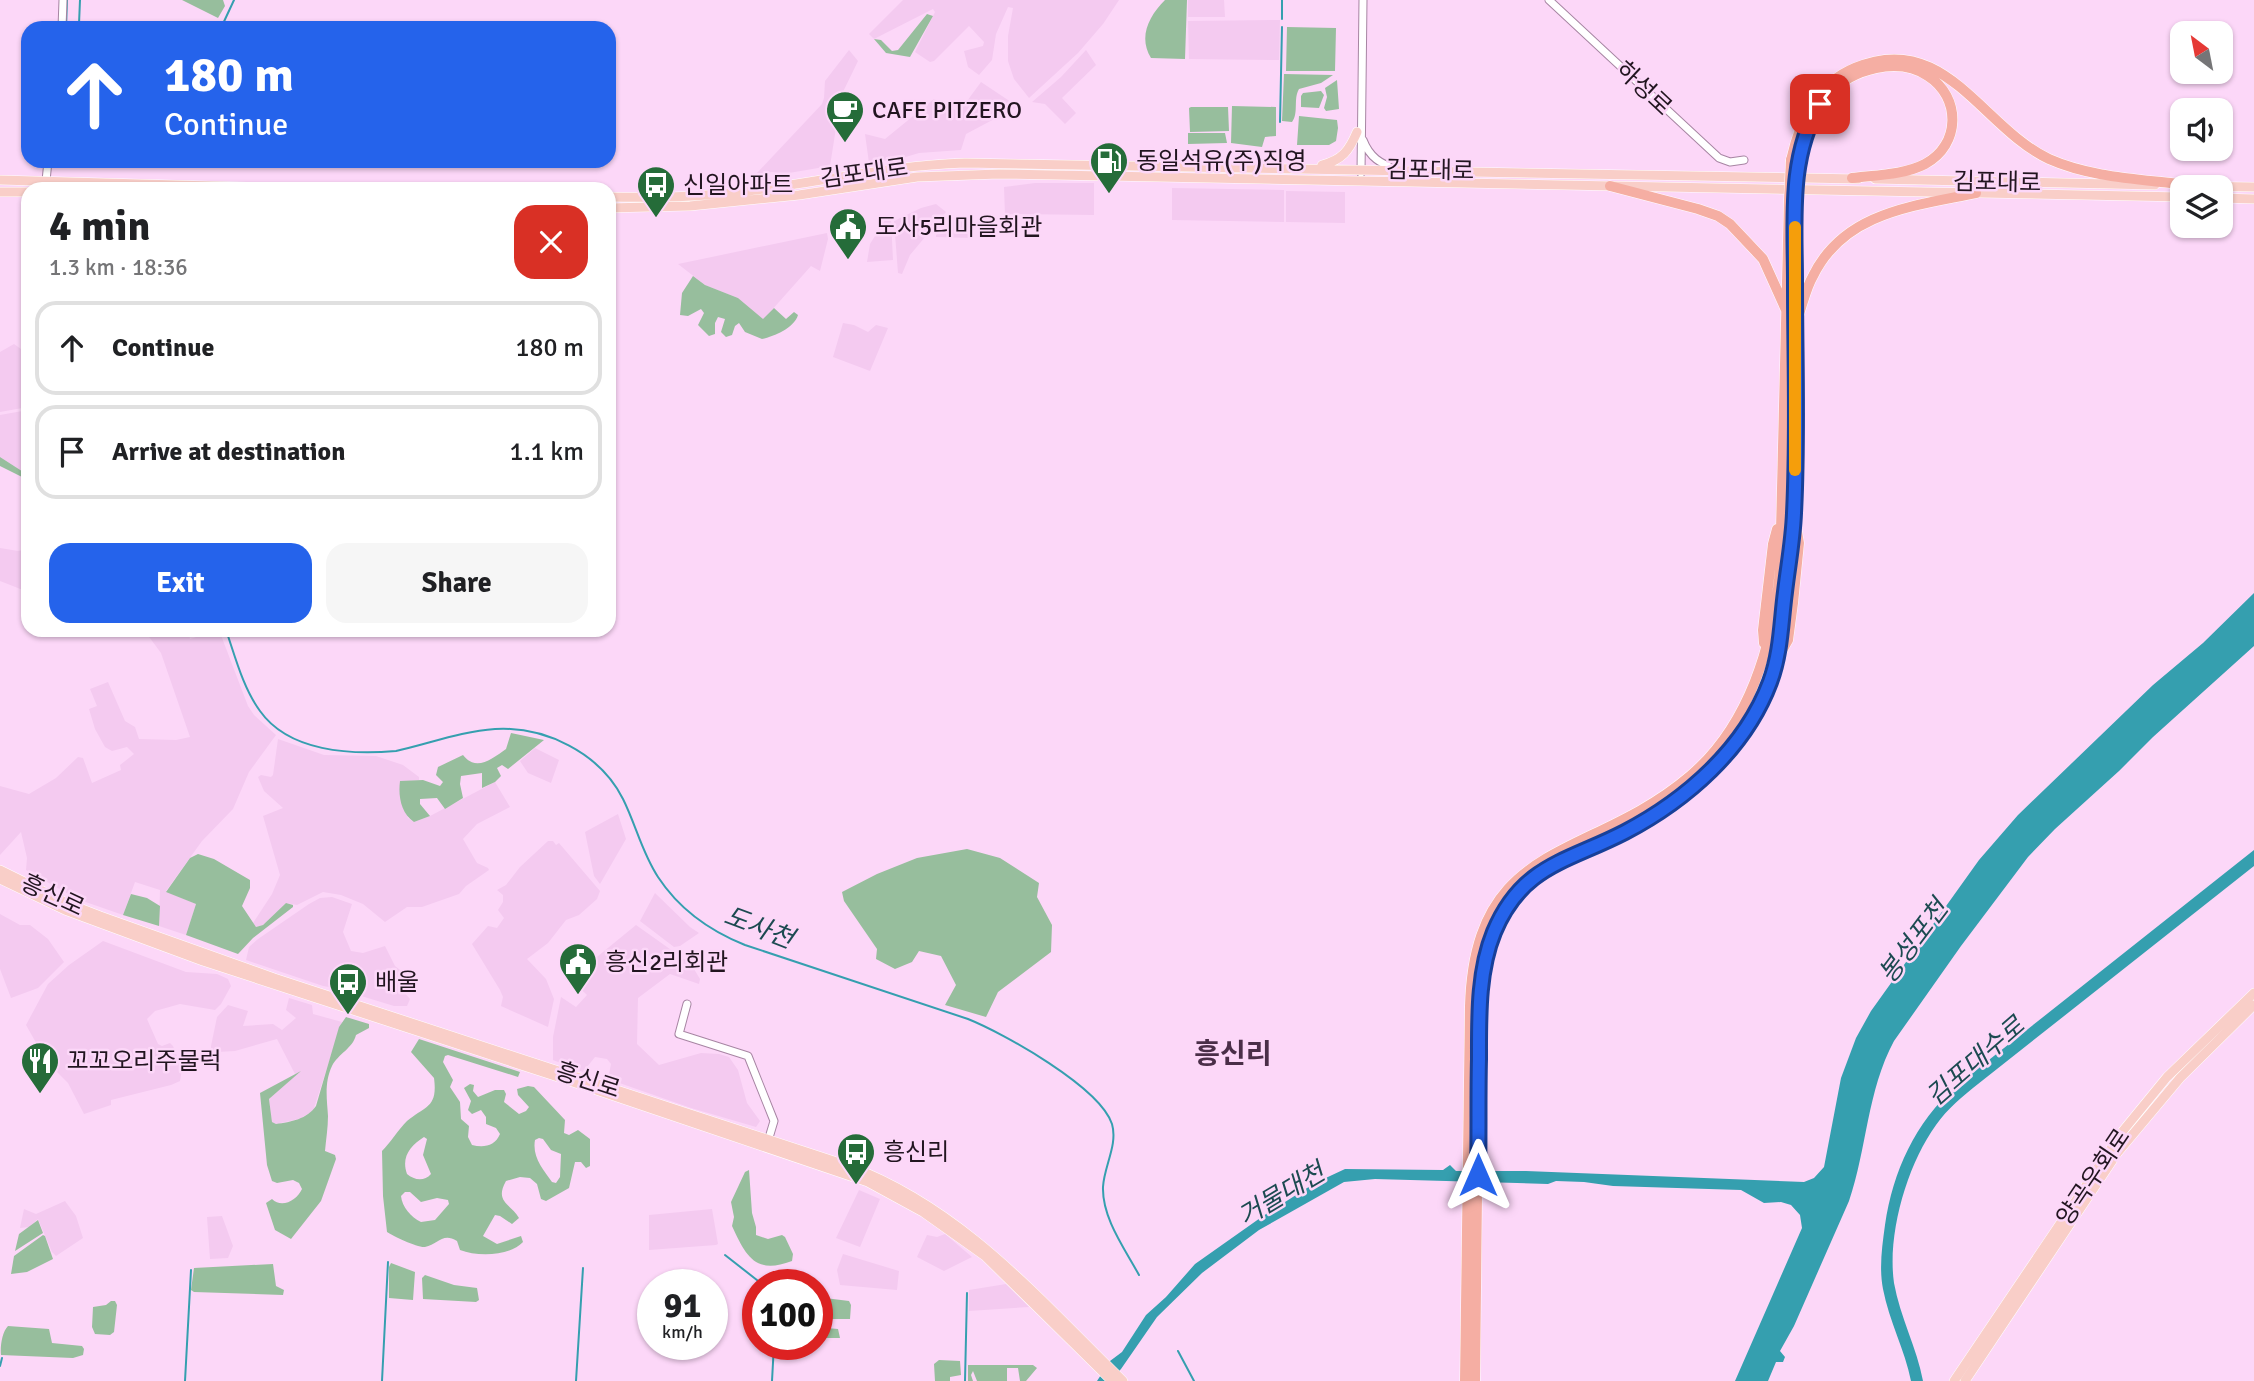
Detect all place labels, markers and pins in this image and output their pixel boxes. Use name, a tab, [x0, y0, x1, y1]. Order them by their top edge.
pin	[1790, 74, 1850, 134]
cafe icon: CAFE PITZERO	[824, 89, 866, 144]
place label: CAFE PITZERO	[872, 95, 1022, 125]
fuel station icon: 동일석유(주)직영	[1088, 140, 1130, 195]
place label: 동일석유(주)직영	[1136, 146, 1306, 176]
bus stop icon: 신일아파트	[635, 164, 677, 219]
place label: 신일아파트	[683, 170, 793, 200]
public building icon: 도사5리마을회관	[827, 206, 869, 261]
place label: 도사5리마을회관	[875, 212, 1043, 242]
public building icon: 흥신2리회관	[557, 941, 599, 996]
place label: 흥신2리회관	[605, 947, 728, 977]
bus stop icon: 배울	[327, 961, 369, 1016]
place label: 배울	[375, 967, 419, 997]
restaurant icon: 꼬꼬오리주물럭	[19, 1040, 61, 1095]
place label: 꼬꼬오리주물럭	[67, 1046, 222, 1076]
bus stop icon: 흥신리	[835, 1131, 877, 1186]
place label: 흥신리	[883, 1137, 949, 1167]

